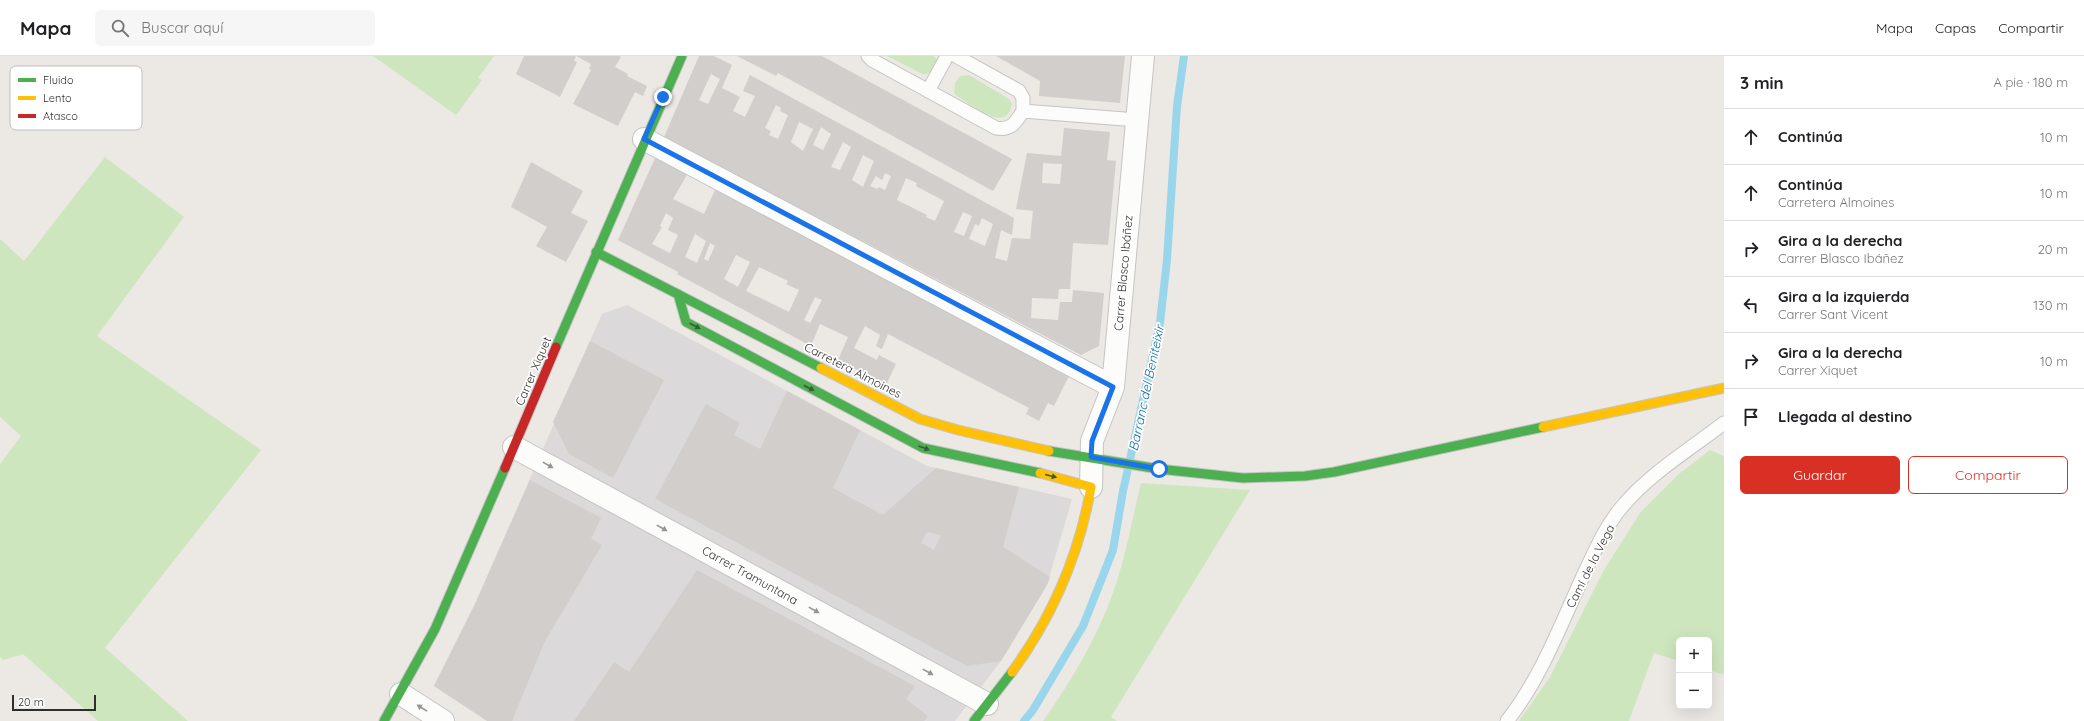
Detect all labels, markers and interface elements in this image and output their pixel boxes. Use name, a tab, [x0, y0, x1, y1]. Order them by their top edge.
search box	[95, 10, 375, 46]
text: Mapa	[20, 16, 71, 40]
icon: search	[109, 17, 131, 39]
text: Buscar aquí	[141, 18, 223, 37]
text: Mapa	[1876, 19, 1913, 37]
text: Capas	[1935, 19, 1976, 37]
text: Compartir	[1998, 19, 2064, 37]
legend	[10, 66, 142, 130]
text: 3 min	[1740, 72, 1784, 93]
text: Fluido	[43, 73, 74, 87]
text: A pie · 180 m	[1993, 74, 2068, 90]
route end	[654, 88, 672, 106]
text: Lento	[43, 91, 72, 105]
text: Atasco	[43, 109, 78, 123]
icon: ahead	[1740, 126, 1762, 148]
text: Continúa	[1778, 127, 1843, 146]
text: 10 m	[2040, 129, 2068, 145]
text: Continúa	[1778, 175, 1843, 194]
icon: ahead	[1740, 182, 1762, 204]
text: 10 m	[2040, 185, 2068, 201]
text: Carretera Almoines	[1778, 194, 1894, 210]
street label: Carrer Blasco Ibáñez	[1110, 214, 1136, 331]
text: Gira a la derecha	[1778, 231, 1903, 250]
icon: right	[1740, 238, 1762, 260]
text: 20 m	[2038, 241, 2068, 257]
text: Carrer Blasco Ibáñez	[1778, 250, 1904, 266]
text: Gira a la izquierda	[1778, 287, 1910, 306]
icon: left	[1740, 294, 1762, 316]
text: 130 m	[2033, 297, 2068, 313]
text: Carrer Sant Vicent	[1778, 306, 1888, 322]
water label: Barranc del Beniteixir	[1125, 322, 1168, 452]
one-way arrow	[689, 323, 700, 330]
street label: Carrer Xiquet	[512, 334, 554, 408]
street label: Carretera Almoines	[802, 339, 905, 401]
text: Gira a la derecha	[1778, 343, 1903, 362]
icon: right	[1740, 350, 1762, 372]
text: 10 m	[2040, 353, 2068, 369]
text: Carrer Xiquet	[1778, 362, 1858, 378]
one-way arrow	[803, 384, 815, 391]
icon: arrive	[1740, 406, 1762, 428]
text: Llegada al destino	[1778, 407, 1912, 426]
one-way arrow	[919, 445, 931, 451]
button: Guardar	[1740, 456, 1900, 494]
button: Compartir	[1908, 456, 2068, 494]
route start	[1150, 460, 1168, 478]
one-way arrow	[542, 462, 554, 469]
one-way arrow	[1045, 473, 1057, 479]
street label: Camí de la Vega	[1563, 522, 1617, 610]
one-way arrow	[657, 524, 668, 531]
street label: Carrer Tramuntana	[699, 542, 801, 608]
one-way arrow	[808, 606, 819, 613]
map controls	[1676, 637, 1712, 709]
button: +	[1676, 637, 1712, 673]
one-way arrow	[922, 668, 934, 675]
button: −	[1676, 673, 1712, 709]
scale bar	[12, 693, 96, 712]
text: 20 m	[18, 695, 44, 709]
one-way arrow	[416, 704, 428, 711]

